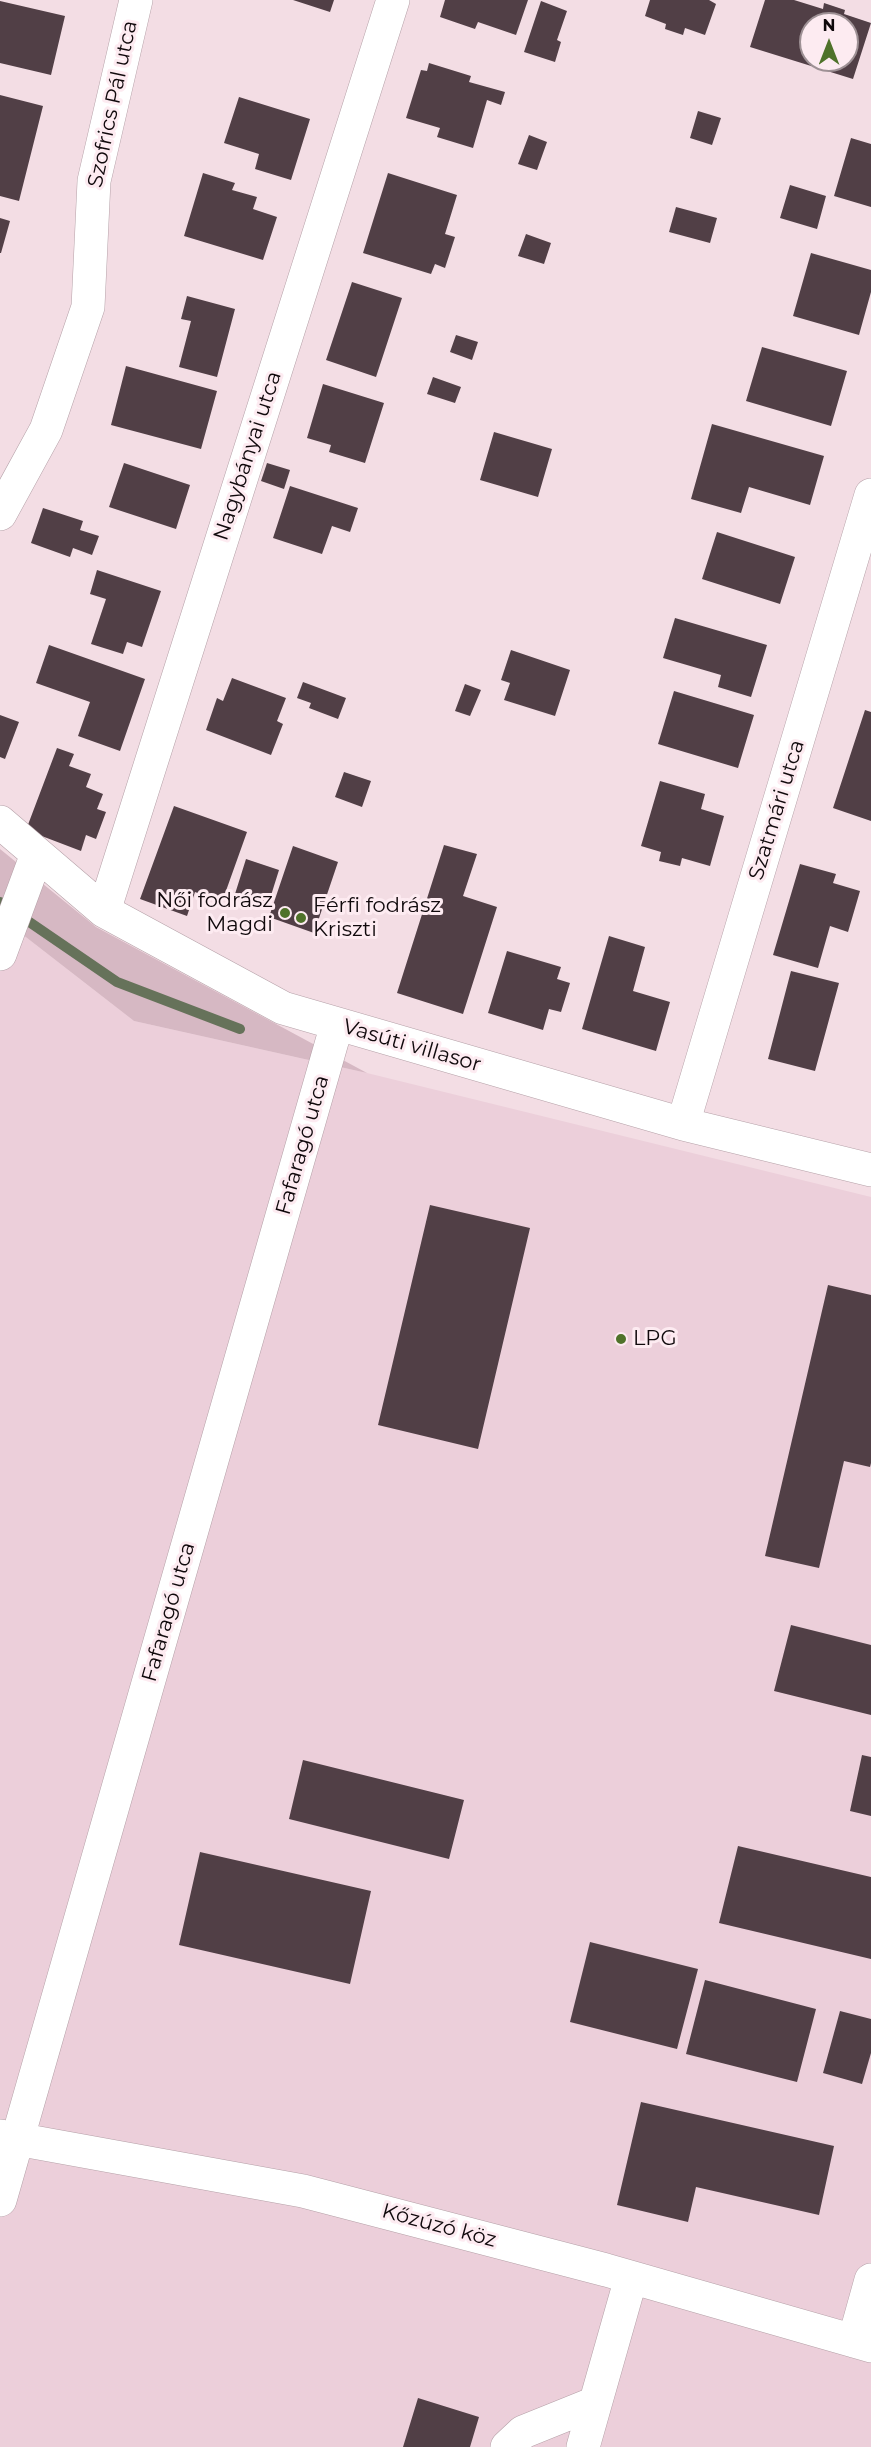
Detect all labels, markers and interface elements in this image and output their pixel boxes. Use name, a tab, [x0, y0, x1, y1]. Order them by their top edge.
north arrow	[799, 12, 859, 72]
text: N	[823, 16, 835, 35]
street label: Szofrics Pál utca	[83, 18, 143, 190]
street label: Nagybányai utca	[209, 368, 287, 544]
street label: Szatmári utca	[744, 737, 810, 883]
place label: Női fodrász Magdi	[156, 888, 273, 938]
place label: Férfi fodrász Kriszti	[313, 893, 441, 943]
marker: Női fodrász Magdi	[278, 906, 292, 920]
marker: Férfi fodrász Kriszti	[294, 911, 308, 925]
street label: Vasúti villasor	[340, 1014, 484, 1078]
street label: Fafaragó utca	[271, 1072, 335, 1218]
place label: LPG	[633, 1326, 677, 1352]
marker: LPG	[614, 1332, 628, 1346]
street label: Fafaragó utca	[137, 1539, 201, 1685]
street label: Kőzúzó köz	[379, 2199, 499, 2253]

